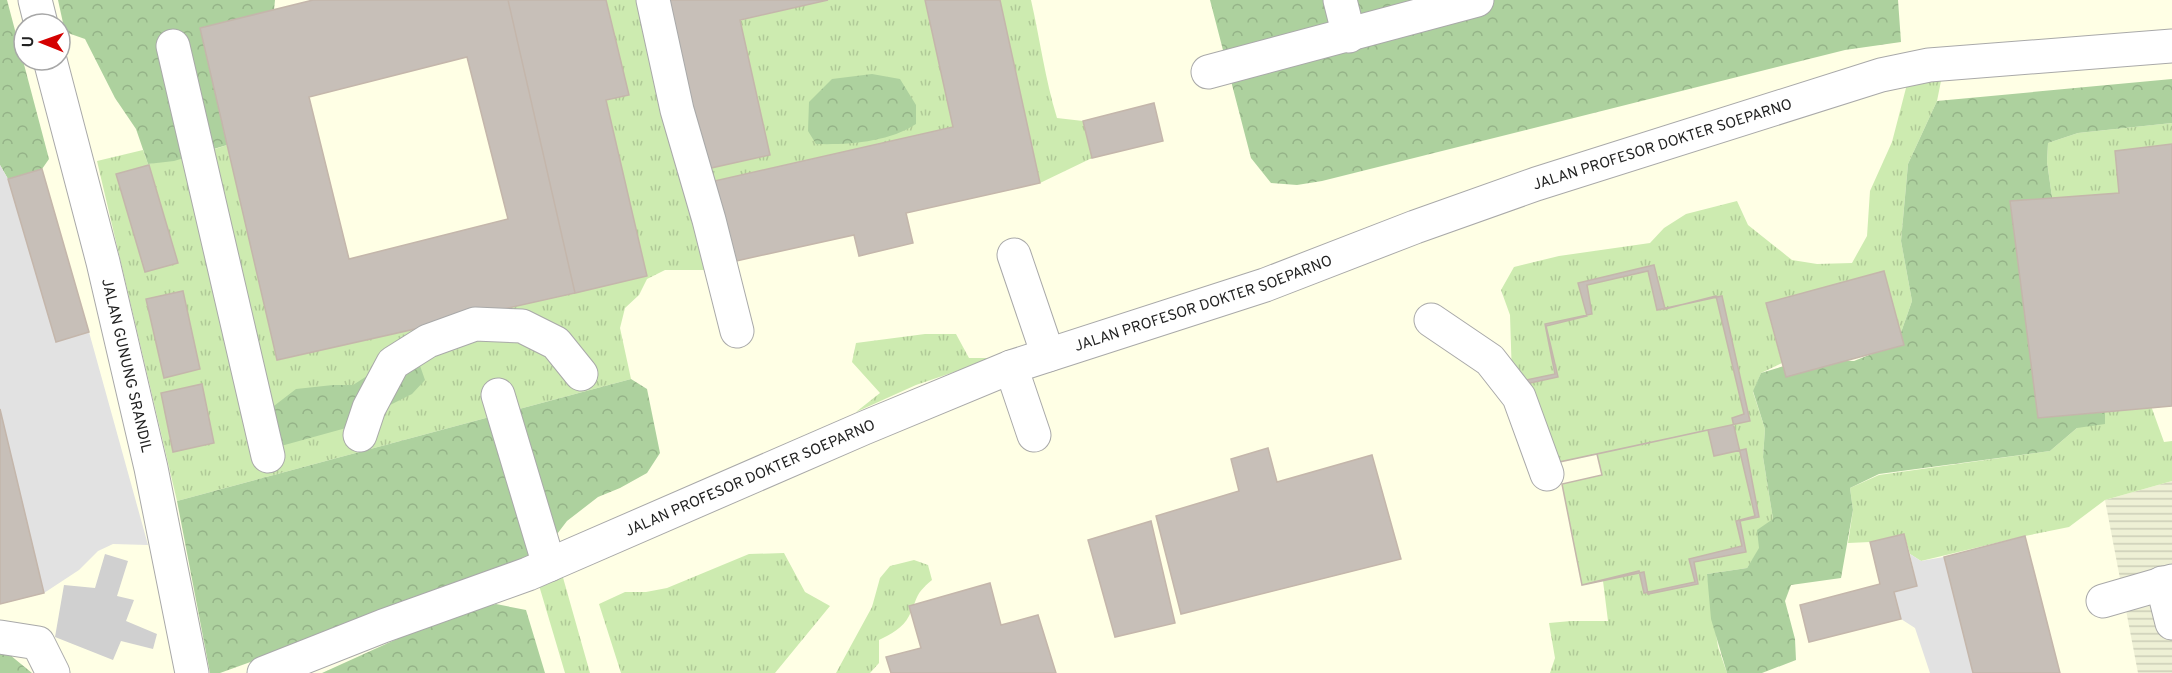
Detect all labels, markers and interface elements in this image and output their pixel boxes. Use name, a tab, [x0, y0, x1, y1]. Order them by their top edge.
north arrow	[12, 12, 72, 72]
text: U	[19, 36, 39, 48]
street label: JALAN PROFESOR DOKTER SOEPARNO	[1531, 96, 1795, 195]
street label: JALAN PROFESOR DOKTER SOEPARNO	[1072, 252, 1335, 357]
street label: JALAN GUNUNG SRANDIL	[96, 277, 155, 455]
street label: JALAN PROFESOR DOKTER SOEPARNO	[623, 416, 879, 542]

